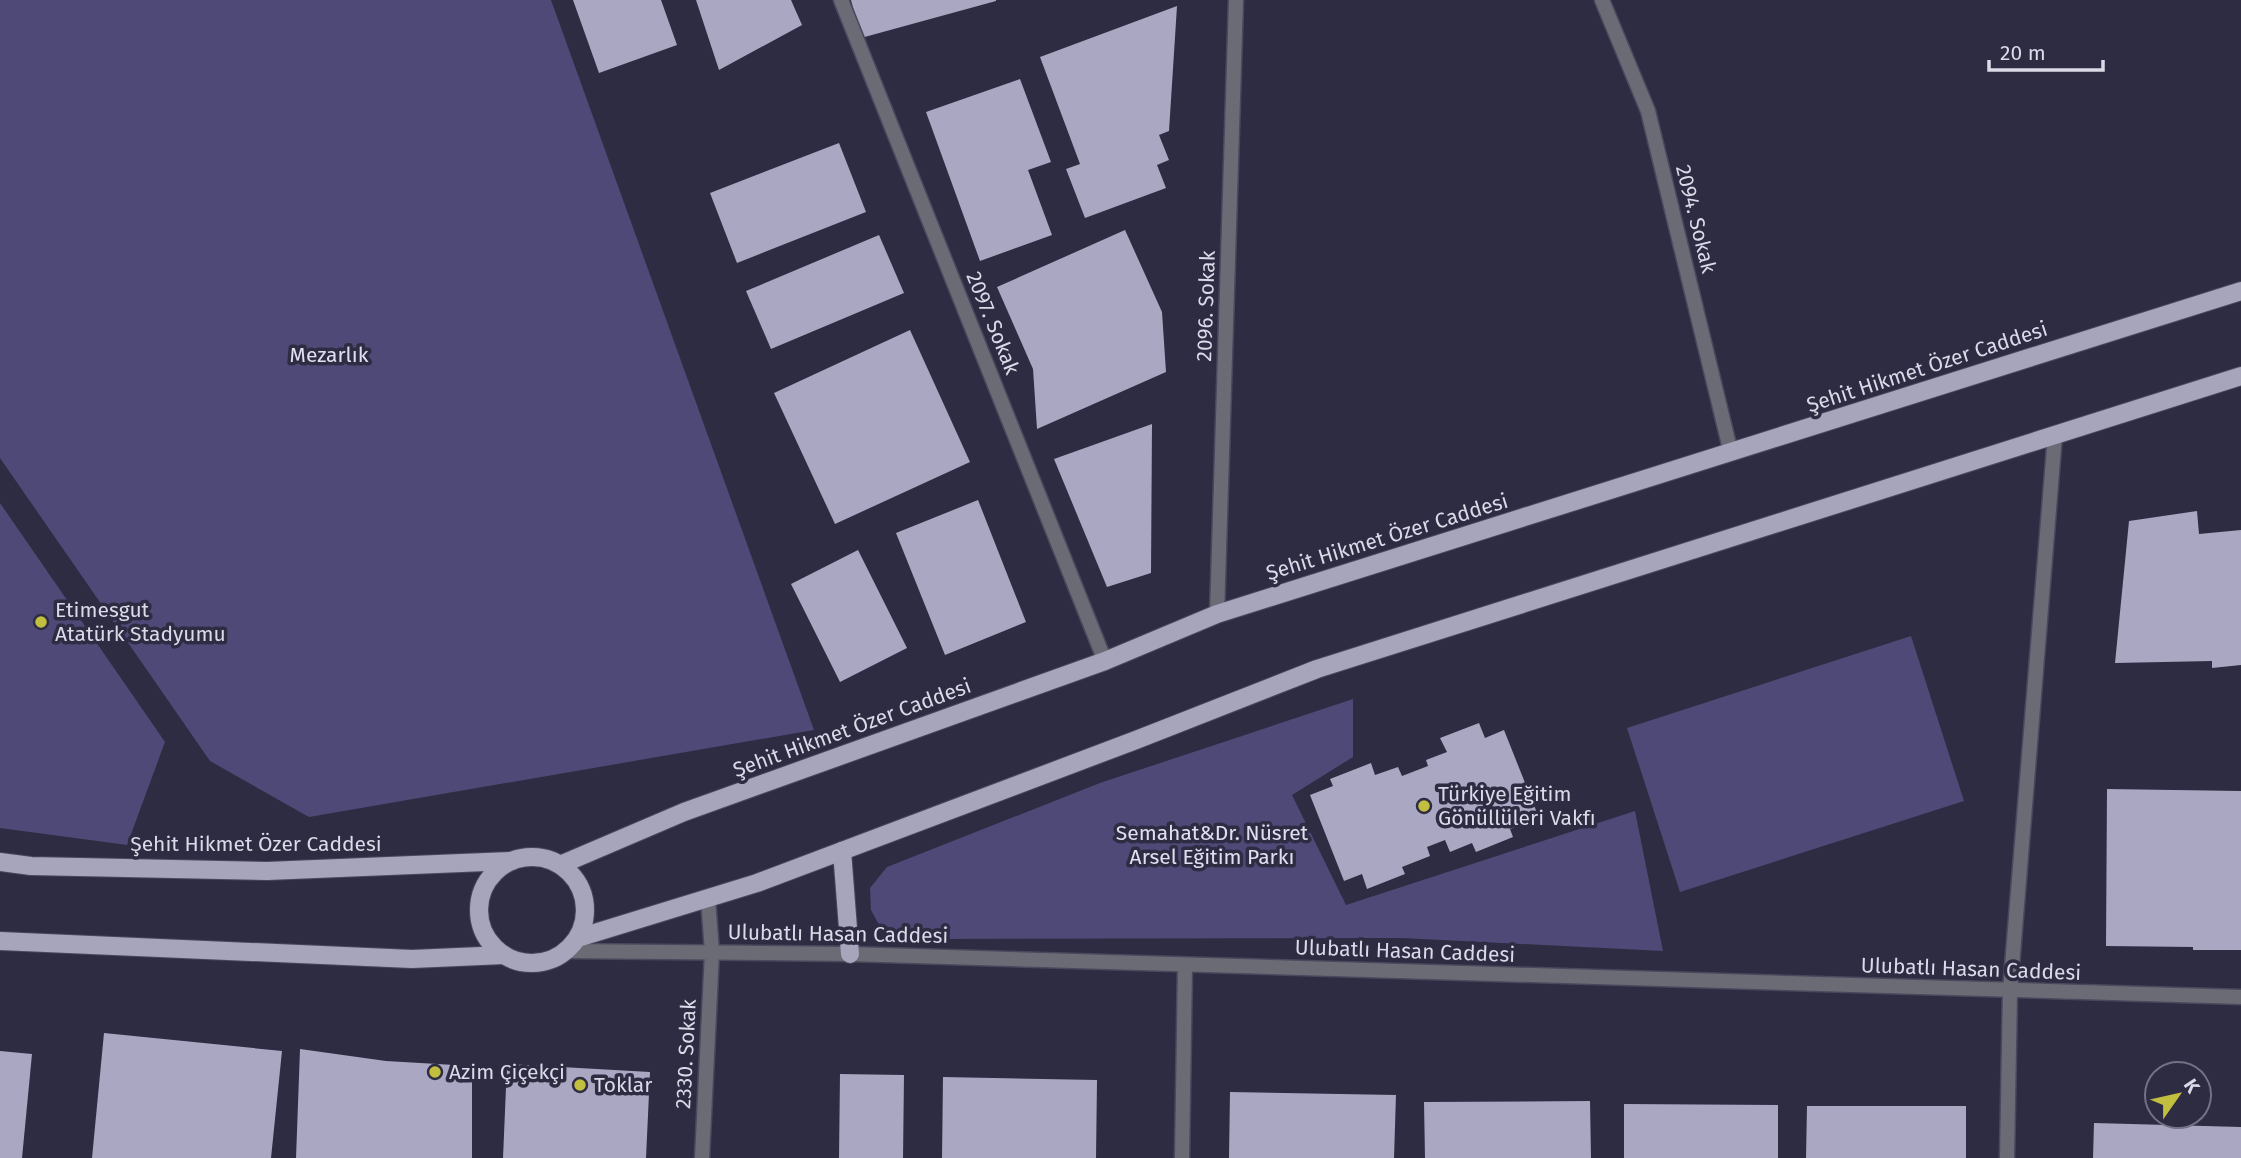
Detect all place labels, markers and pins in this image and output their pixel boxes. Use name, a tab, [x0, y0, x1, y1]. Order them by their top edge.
place label: Etimesgut Atatürk Stadyumu	[55, 597, 226, 647]
marker: Etimesgut Atatürk Stadyumu	[33, 614, 49, 630]
place label: Türkiye Eğitim Gönüllüleri Vakfı	[1438, 781, 1596, 831]
marker: Türkiye Eğitim Gönüllüleri Vakfı	[1416, 798, 1432, 814]
place label: Azim Çiçekçi	[449, 1059, 565, 1085]
marker: Azim Çiçekçi	[427, 1064, 443, 1080]
place label: Toklar	[594, 1072, 652, 1098]
marker: Toklar	[572, 1077, 588, 1093]

